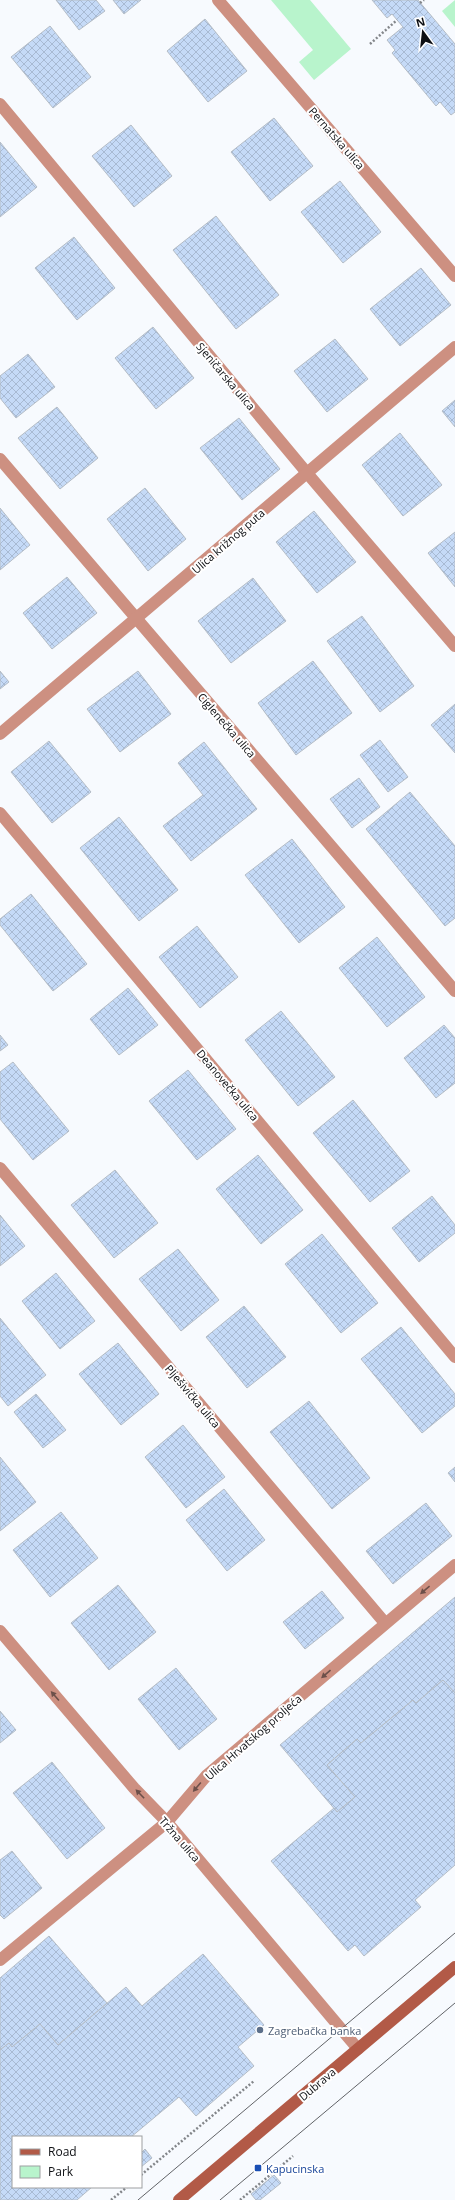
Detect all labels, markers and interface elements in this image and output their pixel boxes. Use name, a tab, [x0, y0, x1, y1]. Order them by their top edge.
north arrow	[403, 12, 443, 52]
text: N	[414, 13, 427, 30]
street label: Pernatska ulica	[306, 104, 368, 172]
street label: Sjeničarska ulica	[193, 339, 259, 413]
street label: Ulica križnog puta	[188, 505, 268, 577]
street label: Ciglenečka ulica	[195, 689, 259, 761]
street label: Deanovečka ulica	[194, 1046, 262, 1124]
street label: Plješivička ulica	[162, 1361, 224, 1431]
one-way arrow	[420, 1586, 430, 1594]
one-way arrow	[321, 1669, 330, 1678]
one-way arrow	[51, 1690, 60, 1701]
street label: Ulica Hrvatskog proljeća	[202, 1691, 304, 1783]
one-way arrow	[192, 1782, 201, 1793]
one-way arrow	[135, 1789, 145, 1799]
street label: Tržna ulica	[156, 1813, 204, 1865]
place label: Zagrebačka banka	[268, 2023, 361, 2038]
marker: Zagrebačka banka	[255, 2025, 265, 2035]
street label: Dubrava	[295, 2064, 339, 2104]
legend	[12, 2136, 142, 2188]
text: Road	[48, 2143, 77, 2160]
place label: Kapucinska	[266, 2161, 324, 2176]
text: Park	[48, 2163, 74, 2180]
marker: Kapucinska	[253, 2163, 263, 2173]

